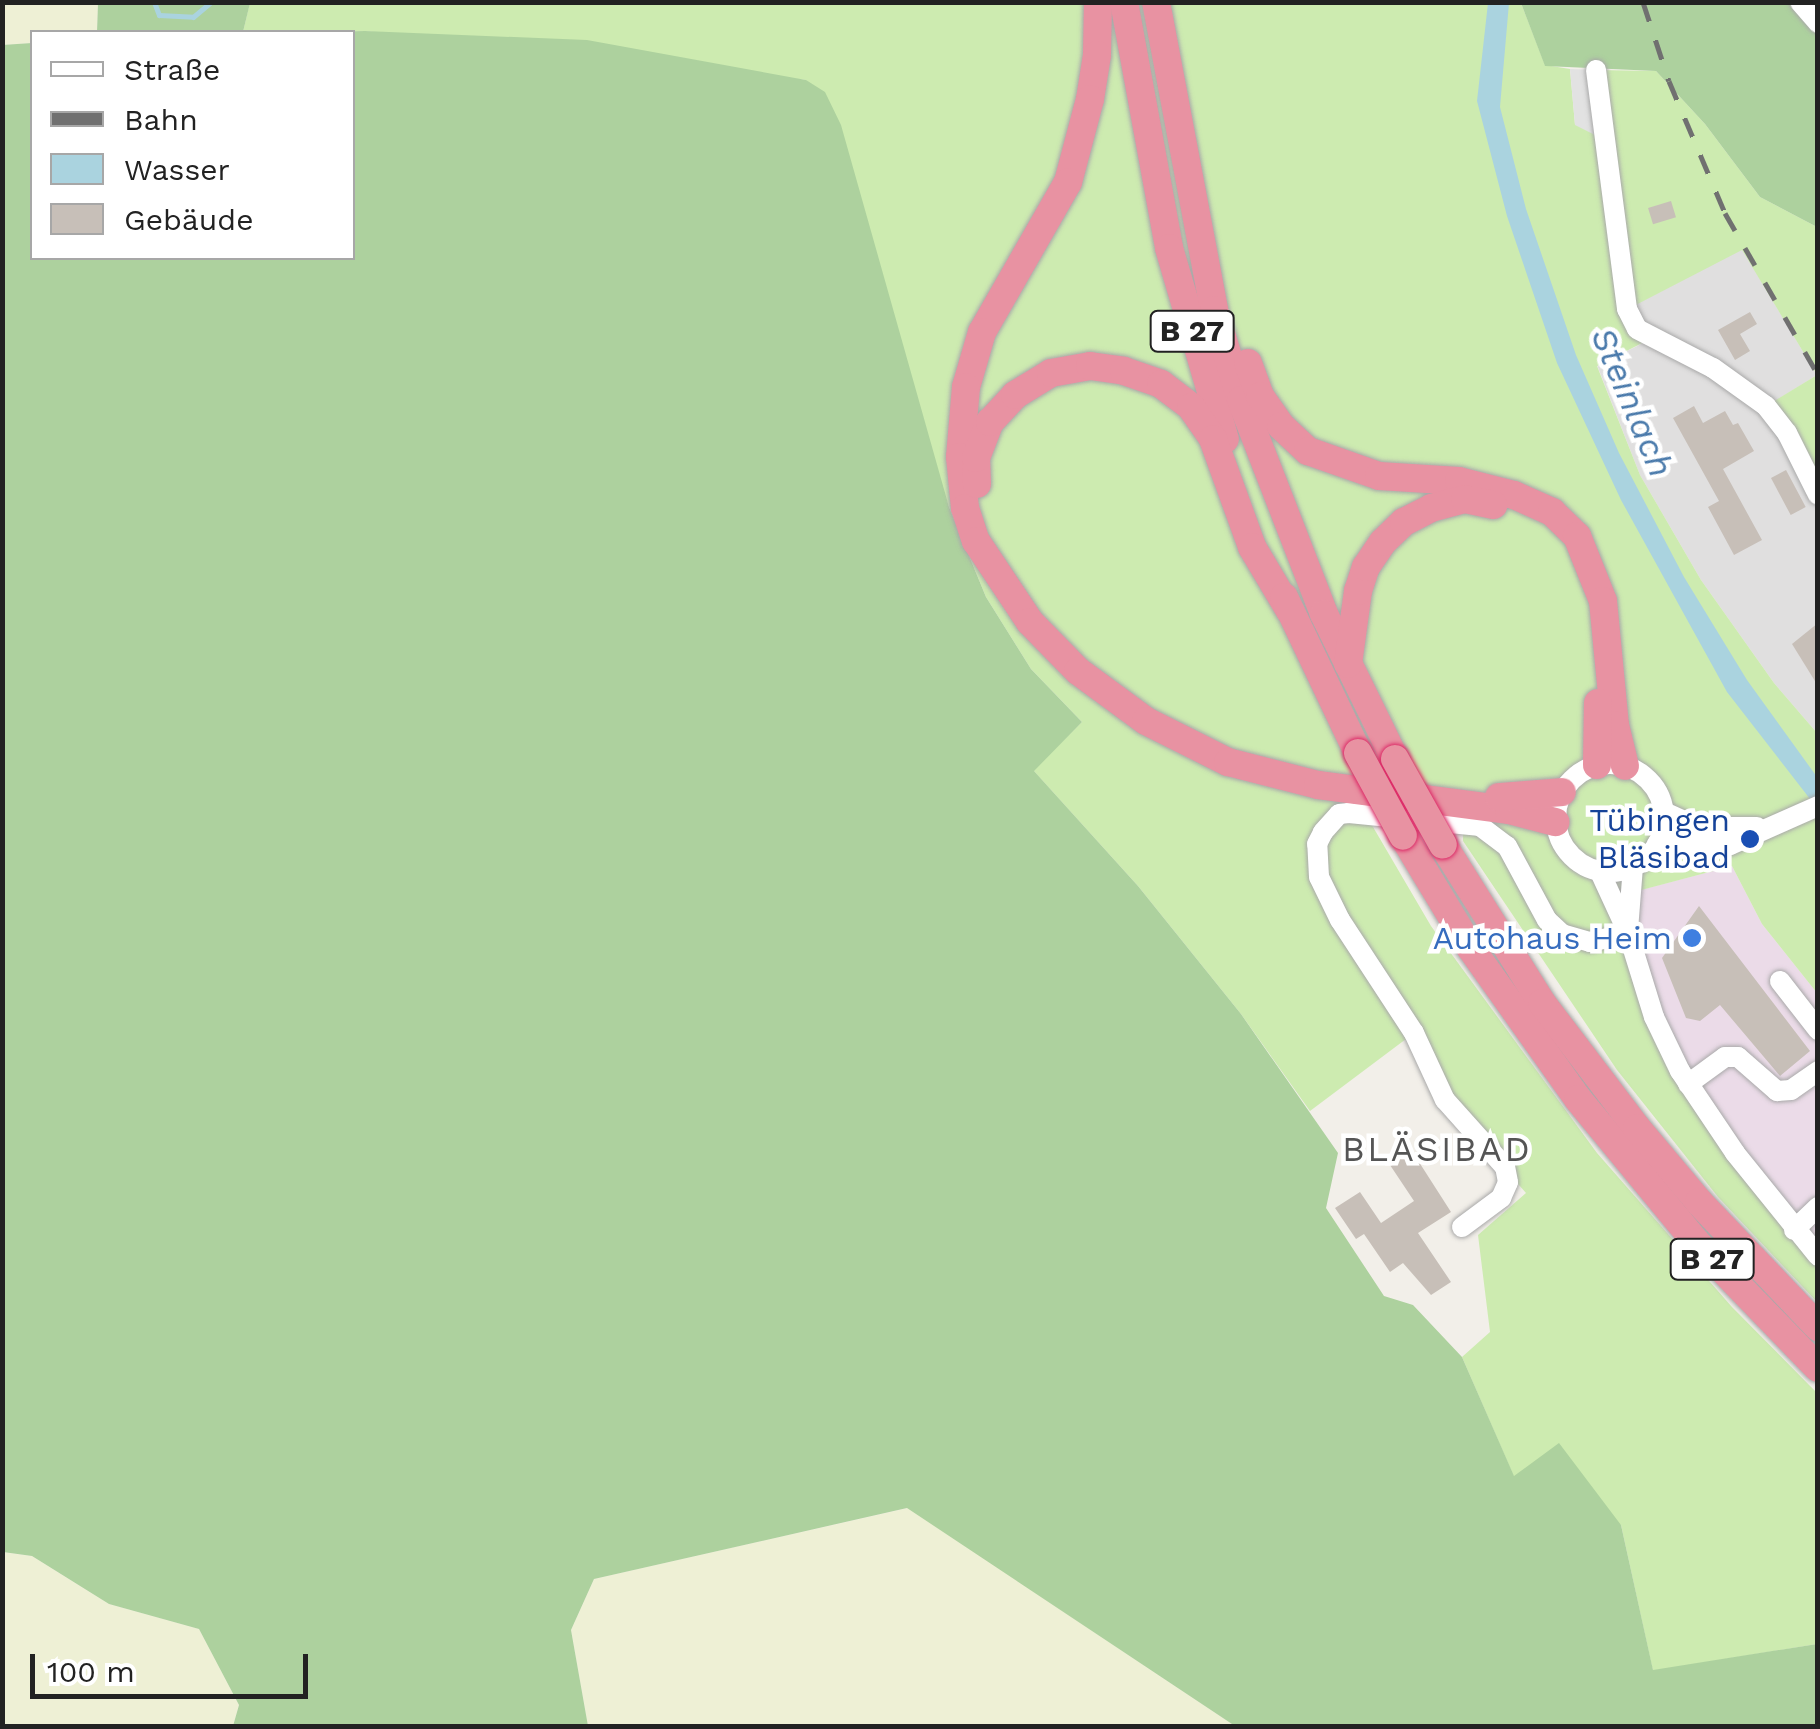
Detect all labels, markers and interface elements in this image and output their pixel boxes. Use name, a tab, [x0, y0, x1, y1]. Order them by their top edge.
legend	[30, 30, 355, 260]
text: Straße	[124, 52, 220, 87]
text: Bahn	[124, 102, 198, 137]
text: Wasser	[124, 152, 230, 187]
text: Gebäude	[124, 202, 253, 237]
road number: B 27	[1150, 306, 1234, 356]
water label: Steinlach	[1582, 321, 1682, 483]
place label: Tübingen Bläsibad	[1589, 802, 1730, 877]
marker: Tübingen Bläsibad	[1739, 828, 1761, 850]
place label: Autohaus Heim	[1433, 919, 1672, 957]
marker: Autohaus Heim	[1681, 927, 1703, 949]
district label: BLÄSIBAD	[1342, 1128, 1532, 1170]
road number: B 27	[1670, 1234, 1754, 1284]
scale bar	[35, 1634, 312, 1696]
text: 100 m	[47, 1654, 135, 1689]

